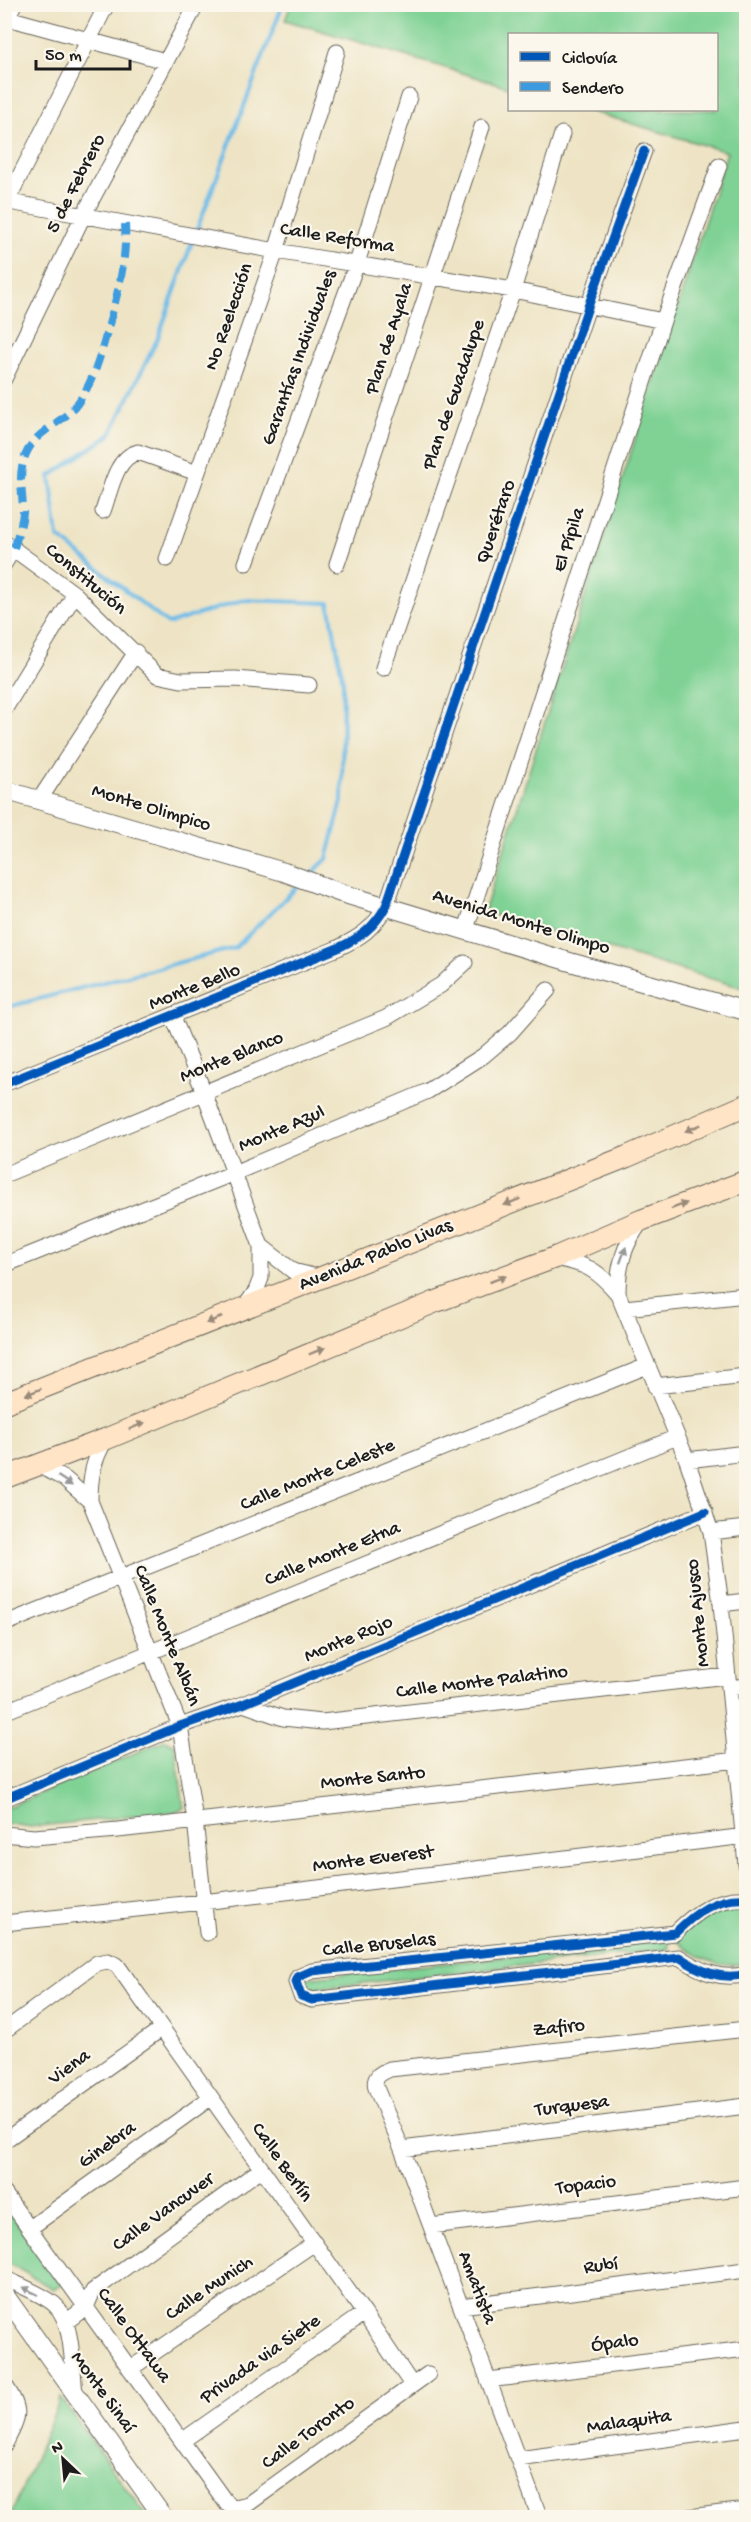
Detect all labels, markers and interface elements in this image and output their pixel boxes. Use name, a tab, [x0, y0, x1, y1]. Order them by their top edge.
scale bar	[36, 33, 130, 71]
legend	[508, 33, 718, 111]
text: 50 m	[45, 46, 82, 67]
text: Ciclovía	[562, 49, 618, 70]
text: Sendero	[562, 79, 624, 100]
street label: 5 de Febrero	[42, 131, 112, 237]
street label: Calle Reforma	[278, 219, 397, 260]
street label: No Reelección	[201, 260, 259, 374]
street label: Garantías Individuales	[258, 267, 343, 449]
street label: Plan de Ayala	[361, 280, 419, 399]
street label: Plan de Guadalupe	[418, 316, 492, 474]
street label: Querétaro	[472, 477, 522, 567]
street label: El Pípila	[549, 504, 592, 575]
street label: Constitución	[40, 539, 131, 621]
street label: Monte Olimpico	[89, 780, 213, 838]
street label: Avenida Monte Olimpo	[429, 885, 613, 961]
street label: Monte Bello	[146, 959, 244, 1017]
street label: Monte Blanco	[177, 1027, 287, 1089]
street label: Monte Azul	[235, 1102, 329, 1158]
one-way arrow	[683, 1123, 701, 1133]
one-way arrow	[503, 1197, 521, 1207]
one-way arrow	[670, 1201, 688, 1210]
street label: Avenida Pablo Livas	[296, 1214, 457, 1297]
one-way arrow	[619, 1246, 628, 1264]
one-way arrow	[489, 1274, 507, 1283]
one-way arrow	[205, 1316, 223, 1325]
one-way arrow	[309, 1346, 327, 1356]
one-way arrow	[24, 1388, 42, 1397]
one-way arrow	[128, 1421, 146, 1430]
street label: Calle Monte Celeste	[237, 1434, 399, 1517]
one-way arrow	[57, 1475, 73, 1486]
street label: Calle Monte Etna	[262, 1517, 405, 1593]
street label: Monte Ajusco	[682, 1558, 716, 1668]
street label: Calle Monte Albán	[127, 1562, 205, 1710]
street label: Monte Rojo	[301, 1611, 397, 1669]
street label: Calle Monte Palatino	[395, 1661, 569, 1705]
street label: Monte Santo	[319, 1762, 427, 1796]
street label: Monte Everest	[311, 1841, 437, 1879]
street label: Calle Bruselas	[322, 1929, 437, 1963]
street label: Zafiro	[532, 2015, 586, 2043]
street label: Viena	[44, 2045, 96, 2092]
street label: Turquesa	[533, 2091, 611, 2123]
street label: Ginebra	[75, 2117, 142, 2175]
street label: Calle Berlín	[245, 2119, 317, 2208]
street label: Calle Vancuver	[109, 2167, 221, 2258]
street label: Topacio	[554, 2171, 617, 2201]
street label: Amatista	[452, 2248, 501, 2329]
street label: Calle Munich	[162, 2251, 258, 2327]
street label: Rubí	[582, 2253, 620, 2281]
street label: Calle Ottawa	[91, 2284, 176, 2389]
one-way arrow	[21, 2286, 39, 2296]
street label: Privada via Siete	[196, 2310, 326, 2411]
street label: Ópalo	[590, 2330, 640, 2358]
street label: Monte Sinaí	[65, 2348, 140, 2439]
street label: Calle Toronto	[258, 2393, 360, 2475]
street label: Malaquita	[585, 2406, 674, 2440]
north arrow	[33, 2429, 93, 2489]
text: N	[49, 2438, 67, 2459]

